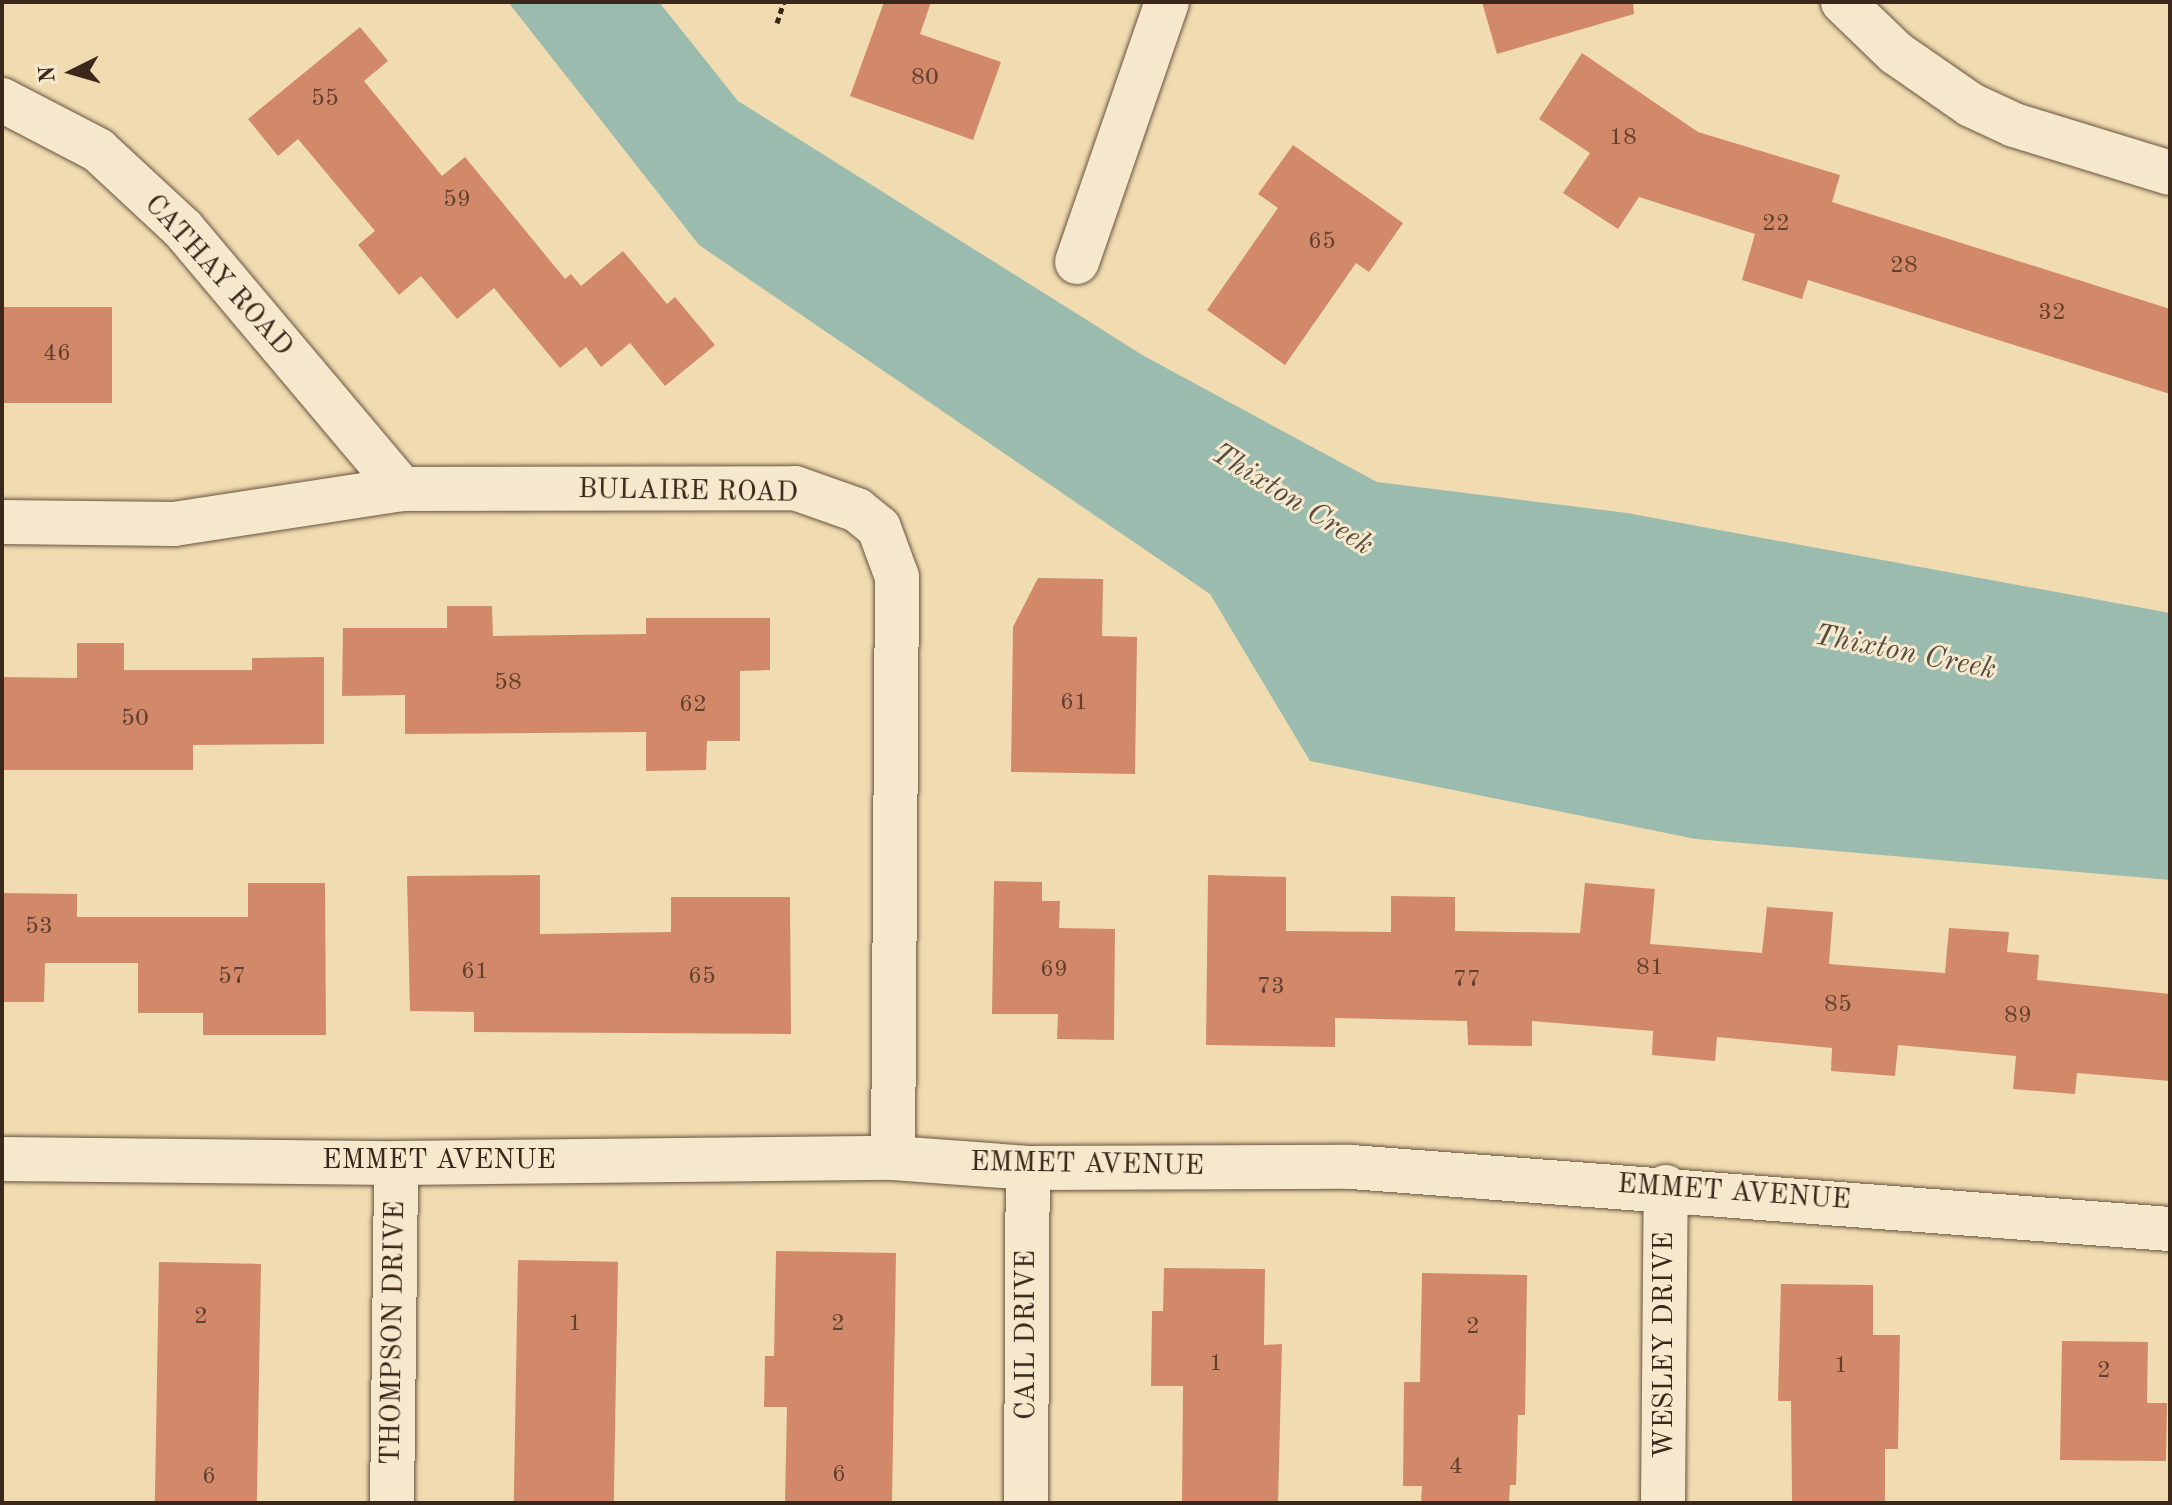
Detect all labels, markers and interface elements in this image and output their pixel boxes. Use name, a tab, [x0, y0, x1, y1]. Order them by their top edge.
north arrow	[32, 32, 112, 112]
text: N	[36, 65, 60, 83]
house number: 80	[911, 65, 939, 93]
house number: 55	[311, 86, 339, 114]
house number: 18	[1609, 125, 1637, 153]
house number: 59	[443, 187, 471, 215]
street label: CATHAY ROAD	[137, 188, 299, 364]
house number: 22	[1762, 211, 1790, 239]
house number: 65	[1308, 229, 1336, 257]
house number: 28	[1890, 253, 1918, 281]
house number: 32	[2038, 300, 2066, 328]
house number: 46	[43, 341, 71, 369]
water label: Thixton Creek	[1204, 436, 1380, 564]
street label: BULAIRE ROAD	[578, 473, 798, 511]
water label: Thixton Creek	[1811, 618, 1999, 688]
house number: 58	[494, 670, 522, 698]
house number: 61	[1060, 690, 1088, 718]
house number: 62	[679, 692, 707, 720]
house number: 50	[121, 706, 149, 734]
house number: 53	[25, 914, 53, 942]
house number: 81	[1636, 955, 1664, 983]
house number: 69	[1040, 957, 1068, 985]
house number: 61	[461, 959, 489, 987]
house number: 57	[218, 964, 246, 992]
house number: 65	[688, 964, 716, 992]
house number: 77	[1453, 967, 1481, 995]
house number: 73	[1257, 974, 1285, 1002]
house number: 85	[1824, 992, 1852, 1020]
house number: 89	[2004, 1003, 2032, 1031]
street label: EMMET AVENUE	[322, 1144, 556, 1178]
street label: EMMET AVENUE	[970, 1146, 1204, 1184]
street label: EMMET AVENUE	[1616, 1168, 1852, 1218]
street label: THOMPSON DRIVE	[375, 1201, 413, 1465]
street label: WESLEY DRIVE	[1648, 1232, 1682, 1458]
street label: CAIL DRIVE	[1010, 1250, 1044, 1420]
house number: 2	[194, 1304, 208, 1332]
house number: 1	[568, 1311, 582, 1339]
house number: 2	[831, 1311, 845, 1339]
house number: 2	[1466, 1314, 1480, 1342]
house number: 1	[1209, 1351, 1223, 1379]
house number: 1	[1834, 1353, 1848, 1381]
house number: 2	[2097, 1358, 2111, 1386]
house number: 4	[1449, 1454, 1463, 1482]
house number: 6	[832, 1462, 846, 1490]
house number: 6	[202, 1464, 216, 1492]

